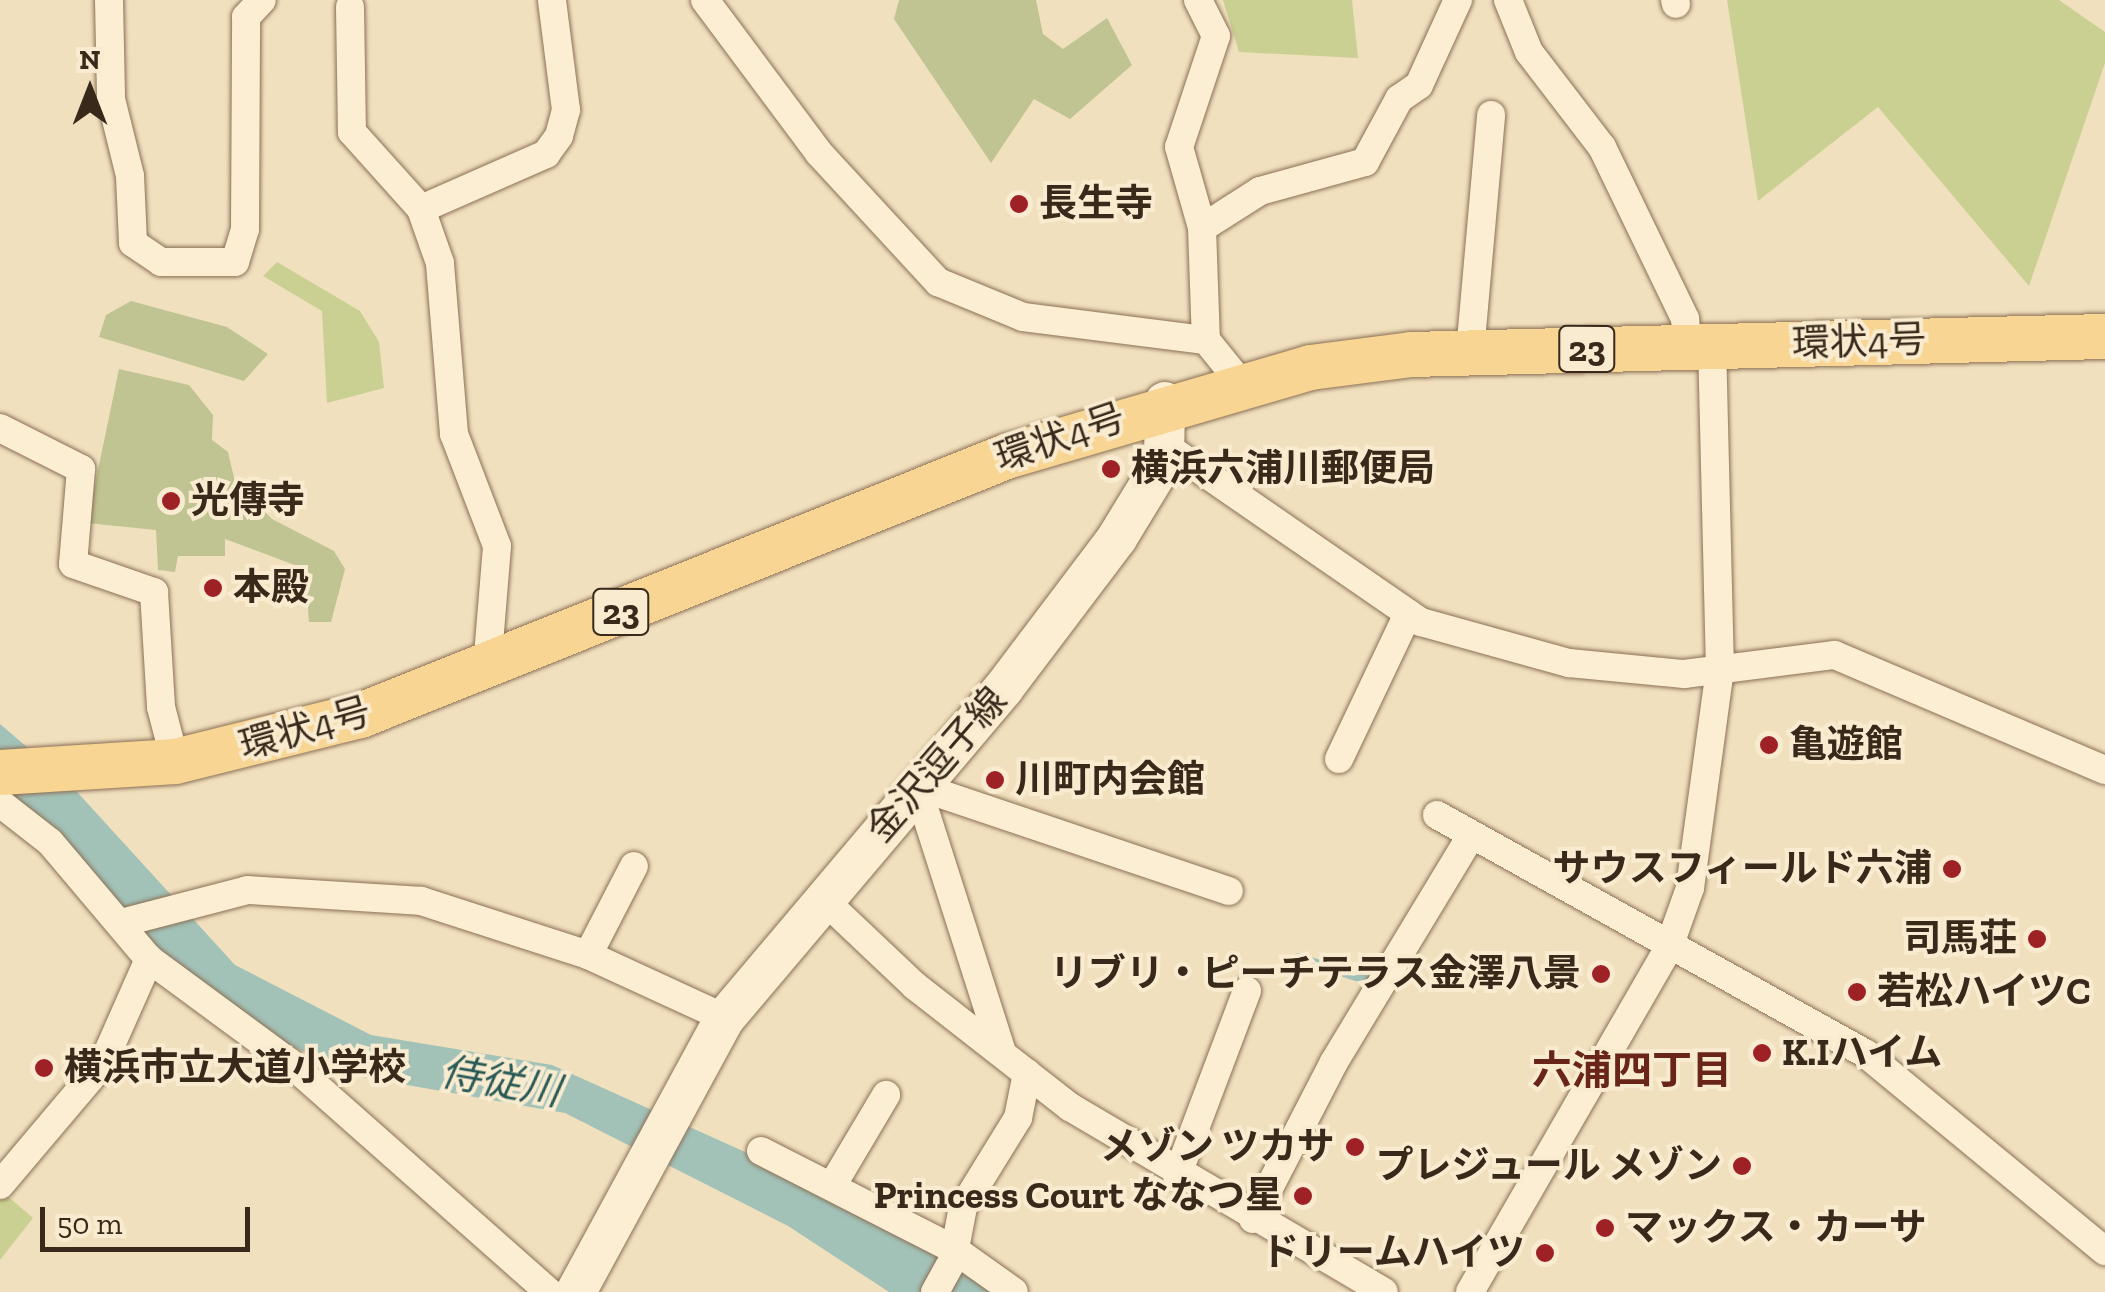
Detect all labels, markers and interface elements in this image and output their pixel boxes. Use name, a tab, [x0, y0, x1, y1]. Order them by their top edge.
north arrow	[40, 40, 140, 140]
text: N	[79, 43, 101, 76]
place label: 長生寺	[1039, 181, 1153, 227]
marker: 長生寺	[1008, 193, 1030, 215]
street label: 環状4号	[1791, 317, 1927, 367]
road number: 23	[1557, 319, 1617, 379]
street label: 環状4号	[989, 395, 1131, 481]
place label: 横浜六浦川郵便局	[1131, 446, 1435, 492]
marker: 横浜六浦川郵便局	[1100, 458, 1122, 480]
place label: 光傳寺	[191, 478, 305, 524]
marker: 光傳寺	[160, 490, 182, 512]
place label: 本殿	[233, 565, 309, 611]
marker: 本殿	[202, 577, 224, 599]
road number: 23	[591, 582, 651, 642]
street label: 金沢逗子線	[857, 678, 1017, 852]
street label: 環状4号	[234, 689, 376, 769]
place label: 亀遊館	[1789, 722, 1903, 768]
marker: 亀遊館	[1758, 734, 1780, 756]
place label: 川町内会館	[1015, 757, 1205, 803]
marker: 川町内会館	[984, 769, 1006, 791]
place label: サウスフィールド六浦	[1552, 846, 1932, 892]
marker: サウスフィールド六浦	[1941, 858, 1963, 880]
place label: 司馬荘	[1903, 916, 2017, 962]
marker: 司馬荘	[2026, 928, 2048, 950]
place label: リブリ・ピーチテラス金澤八景	[1049, 951, 1581, 997]
marker: リブリ・ピーチテラス金澤八景	[1590, 963, 1612, 985]
place label: 若松ハイツC	[1877, 969, 2091, 1015]
marker: 若松ハイツC	[1846, 981, 1868, 1003]
place label: K.Iハイム	[1782, 1030, 1944, 1076]
marker: K.Iハイム	[1751, 1042, 1773, 1064]
place label: 横浜市立大道小学校	[64, 1045, 406, 1091]
district label: 六浦四丁目	[1532, 1046, 1732, 1094]
water label: 侍従川	[438, 1047, 564, 1115]
marker: 横浜市立大道小学校	[33, 1057, 55, 1079]
place label: メゾン ツカサ	[1100, 1124, 1335, 1170]
marker: メゾン ツカサ	[1344, 1136, 1366, 1158]
place label: プレジュール メゾン	[1373, 1143, 1722, 1189]
marker: プレジュール メゾン	[1731, 1155, 1753, 1177]
place label: Princess Court ななつ星	[874, 1173, 1283, 1219]
marker: Princess Court ななつ星	[1292, 1185, 1314, 1207]
scale bar	[45, 1187, 255, 1249]
place label: マックス・カーサ	[1625, 1205, 1929, 1251]
text: 50 m	[57, 1206, 122, 1242]
marker: マックス・カーサ	[1594, 1217, 1616, 1239]
place label: ドリームハイツ	[1259, 1230, 1525, 1276]
marker: ドリームハイツ	[1534, 1242, 1556, 1264]

